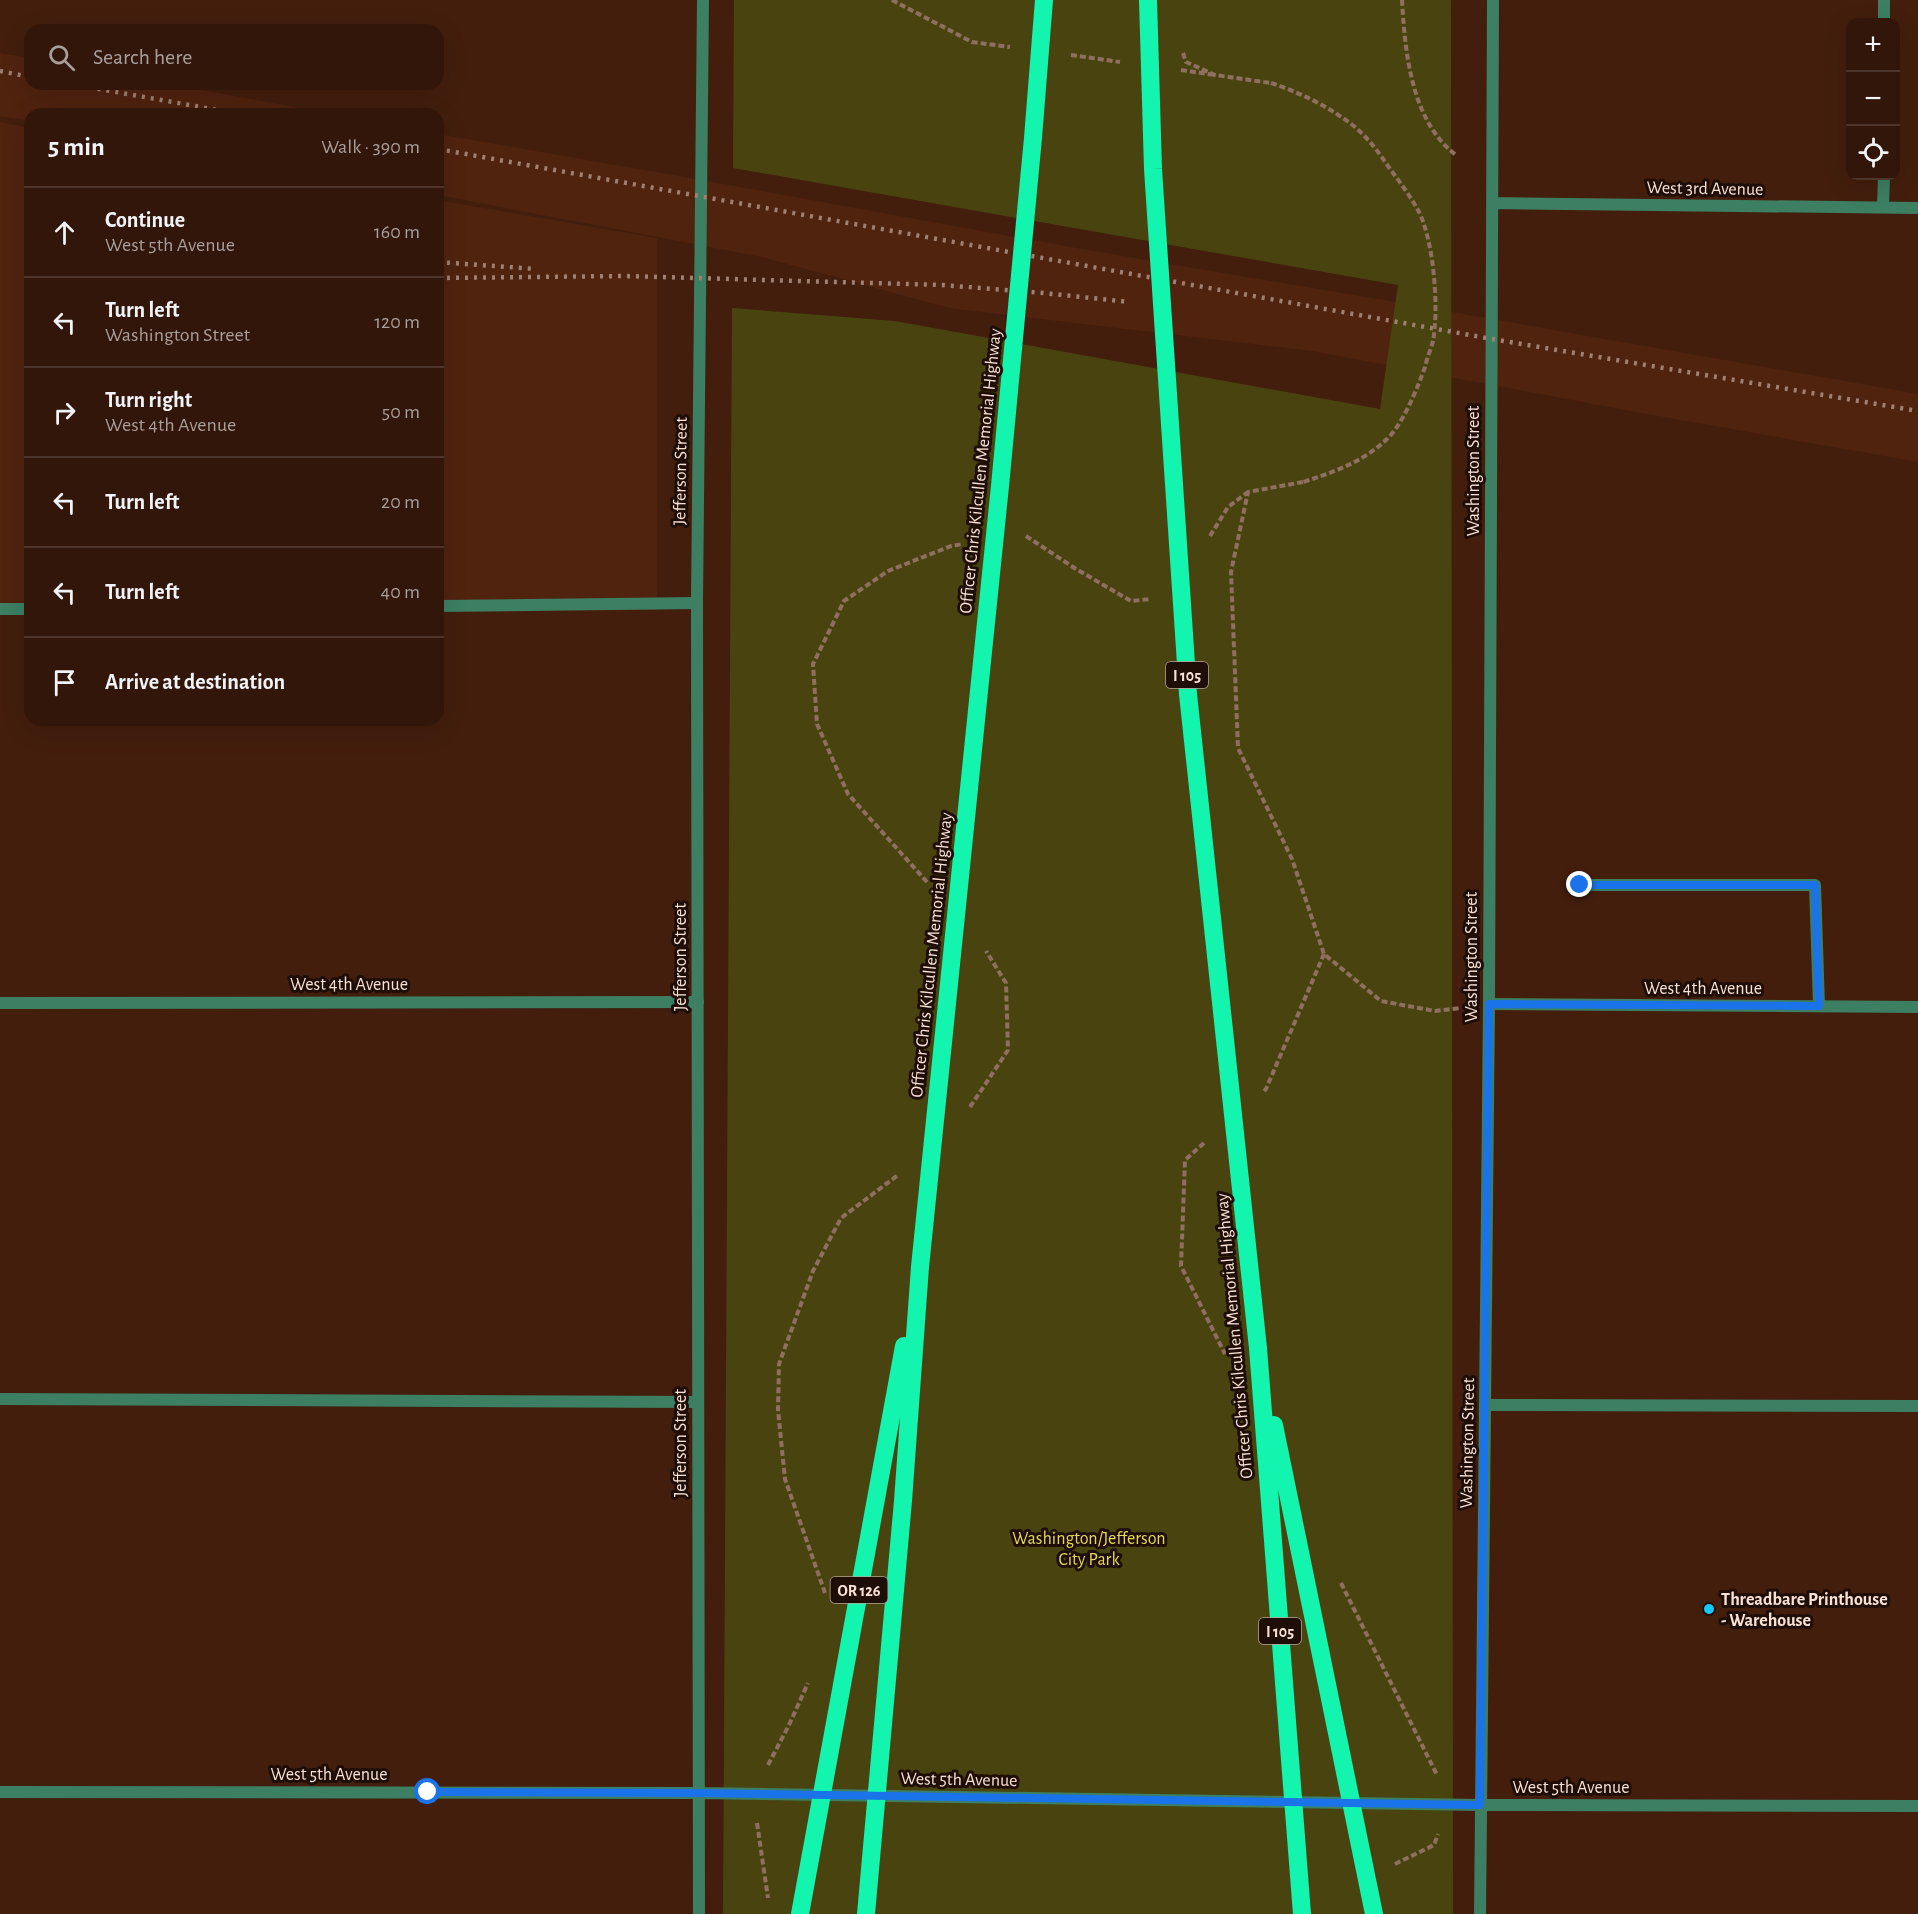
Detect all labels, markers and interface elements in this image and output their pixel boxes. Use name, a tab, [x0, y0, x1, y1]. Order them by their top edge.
map controls	[1846, 18, 1900, 180]
button: +	[1846, 18, 1900, 72]
search box	[24, 24, 444, 90]
icon: search	[45, 41, 78, 74]
text: Search here	[93, 46, 192, 68]
button: −	[1846, 72, 1900, 126]
button: locate	[1846, 126, 1900, 180]
text: 5 min	[48, 134, 105, 160]
text: Walk · 390 m	[321, 137, 420, 157]
street label: West 3rd Avenue	[1646, 179, 1764, 199]
text: Continue	[105, 209, 185, 231]
icon: ahead	[48, 216, 81, 249]
text: 160 m	[374, 222, 420, 242]
text: West 5th Avenue	[105, 235, 235, 255]
text: Turn left	[105, 299, 179, 321]
icon: left	[48, 306, 81, 339]
text: 120 m	[374, 312, 420, 332]
text: Washington Street	[105, 325, 250, 345]
street label: Officer Chris Kilcullen Memorial Highway	[957, 327, 1005, 615]
text: Turn right	[105, 389, 192, 411]
icon: right	[48, 396, 81, 429]
text: 50 m	[382, 402, 420, 422]
street label: Washington Street	[1465, 405, 1483, 536]
text: West 4th Avenue	[105, 415, 236, 435]
street label: Jefferson Street	[671, 417, 691, 525]
icon: left	[48, 486, 81, 519]
text: Turn left	[105, 491, 179, 513]
text: 20 m	[381, 492, 420, 512]
icon: left	[48, 576, 81, 609]
text: Turn left	[105, 581, 179, 603]
text: 40 m	[381, 582, 420, 602]
road number: I 105	[1166, 662, 1208, 688]
icon: arrive	[48, 666, 81, 699]
text: Arrive at destination	[105, 671, 285, 693]
street label: Officer Chris Kilcullen Memorial Highway	[908, 811, 956, 1099]
route end	[1566, 871, 1592, 897]
street label: Washington Street	[1463, 891, 1481, 1022]
street label: Jefferson Street	[672, 903, 690, 1011]
street label: West 4th Avenue	[290, 976, 408, 994]
street label: West 4th Avenue	[1644, 980, 1762, 998]
street label: Officer Chris Kilcullen Memorial Highway	[1214, 1192, 1256, 1479]
street label: Washington Street	[1458, 1377, 1478, 1508]
street label: Jefferson Street	[672, 1389, 690, 1497]
park label: Washington/Jefferson City Park	[1012, 1530, 1166, 1569]
road number: OR 126	[830, 1577, 888, 1603]
place label: Threadbare Printhouse - Warehouse	[1721, 1591, 1888, 1630]
marker: Threadbare Printhouse - Warehouse	[1702, 1602, 1716, 1616]
road number: I 105	[1259, 1618, 1301, 1644]
street label: West 5th Avenue	[270, 1766, 388, 1784]
street label: West 5th Avenue	[900, 1770, 1018, 1790]
route start	[414, 1778, 440, 1804]
street label: West 5th Avenue	[1512, 1779, 1630, 1797]

